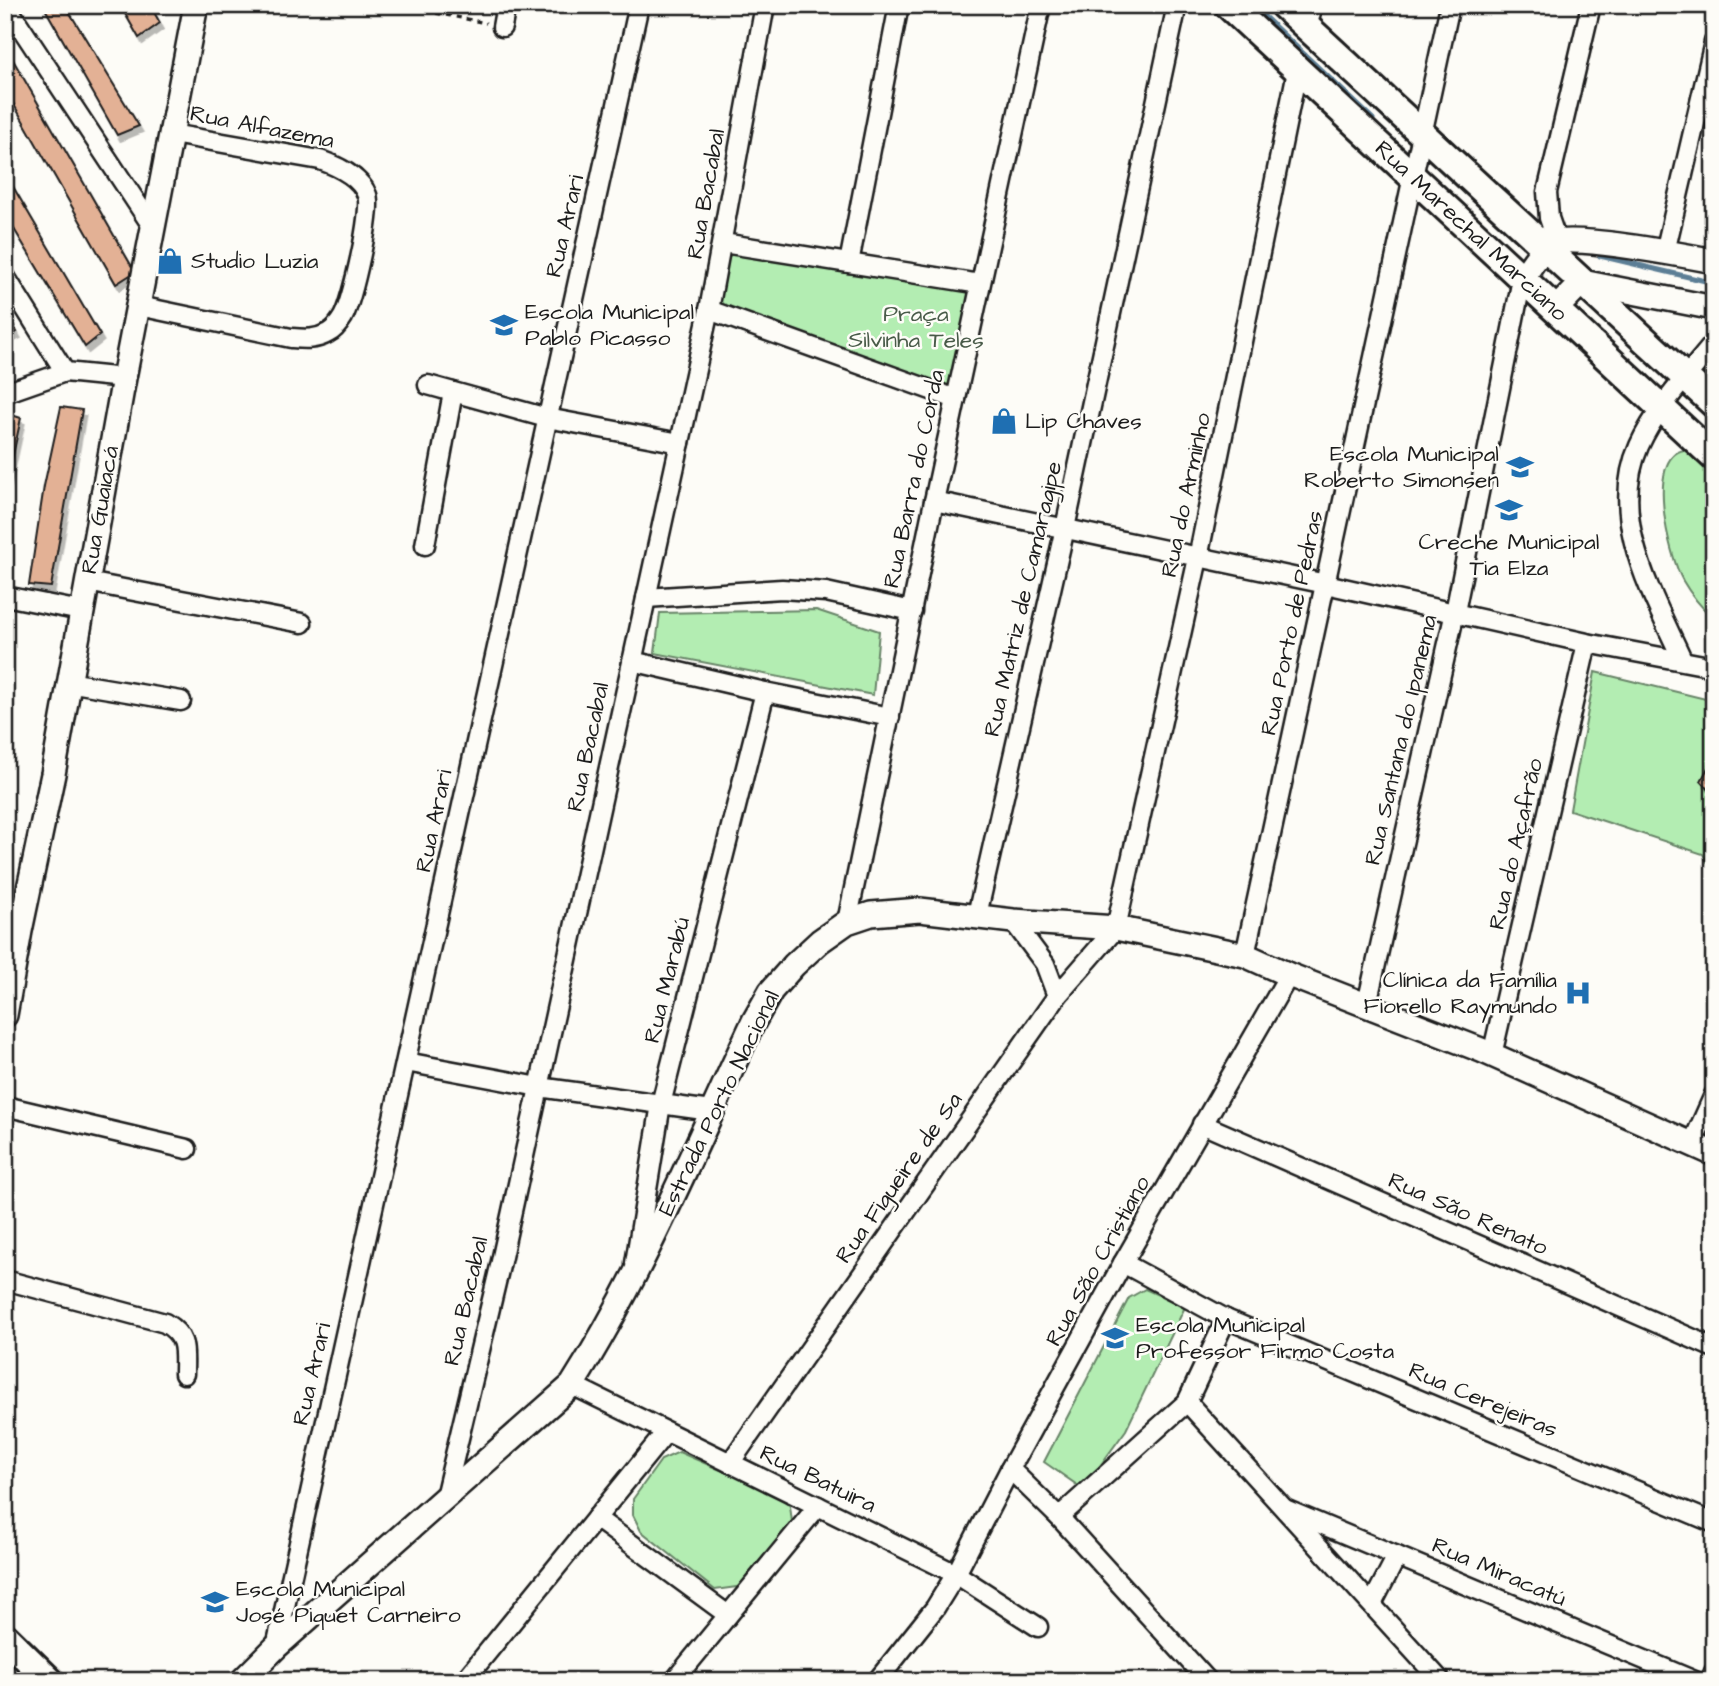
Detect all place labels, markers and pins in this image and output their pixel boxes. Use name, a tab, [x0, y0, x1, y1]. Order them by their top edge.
place label: Studio Luzia	[191, 245, 319, 277]
shop icon: Studio Luzia	[155, 246, 185, 276]
place label: Escola Municipal Pablo Picasso	[525, 296, 694, 354]
school or university icon: Escola Municipal Pablo Picasso	[489, 310, 519, 340]
place label: Lip Chaves	[1025, 405, 1142, 437]
shop icon: Lip Chaves	[989, 406, 1019, 436]
place label: Escola Municipal Roberto Simonsen	[1304, 438, 1499, 496]
school or university icon: Escola Municipal Roberto Simonsen	[1505, 452, 1535, 482]
school or university icon: Creche Municipal Tia Elza	[1494, 495, 1524, 525]
place label: Creche Municipal Tia Elza	[1419, 526, 1599, 584]
place label: Clínica da Família Fiorello Raymundo	[1364, 964, 1557, 1023]
hospital icon: Clínica da Família Fiorello Raymundo	[1563, 978, 1593, 1008]
place label: Escola Municipal Professor Firmo Costa	[1136, 1309, 1395, 1367]
school or university icon: Escola Municipal Professor Firmo Costa	[1100, 1323, 1130, 1353]
place label: Escola Municipal José Piquet Carneiro	[236, 1573, 461, 1631]
school or university icon: Escola Municipal José Piquet Carneiro	[200, 1587, 230, 1617]

